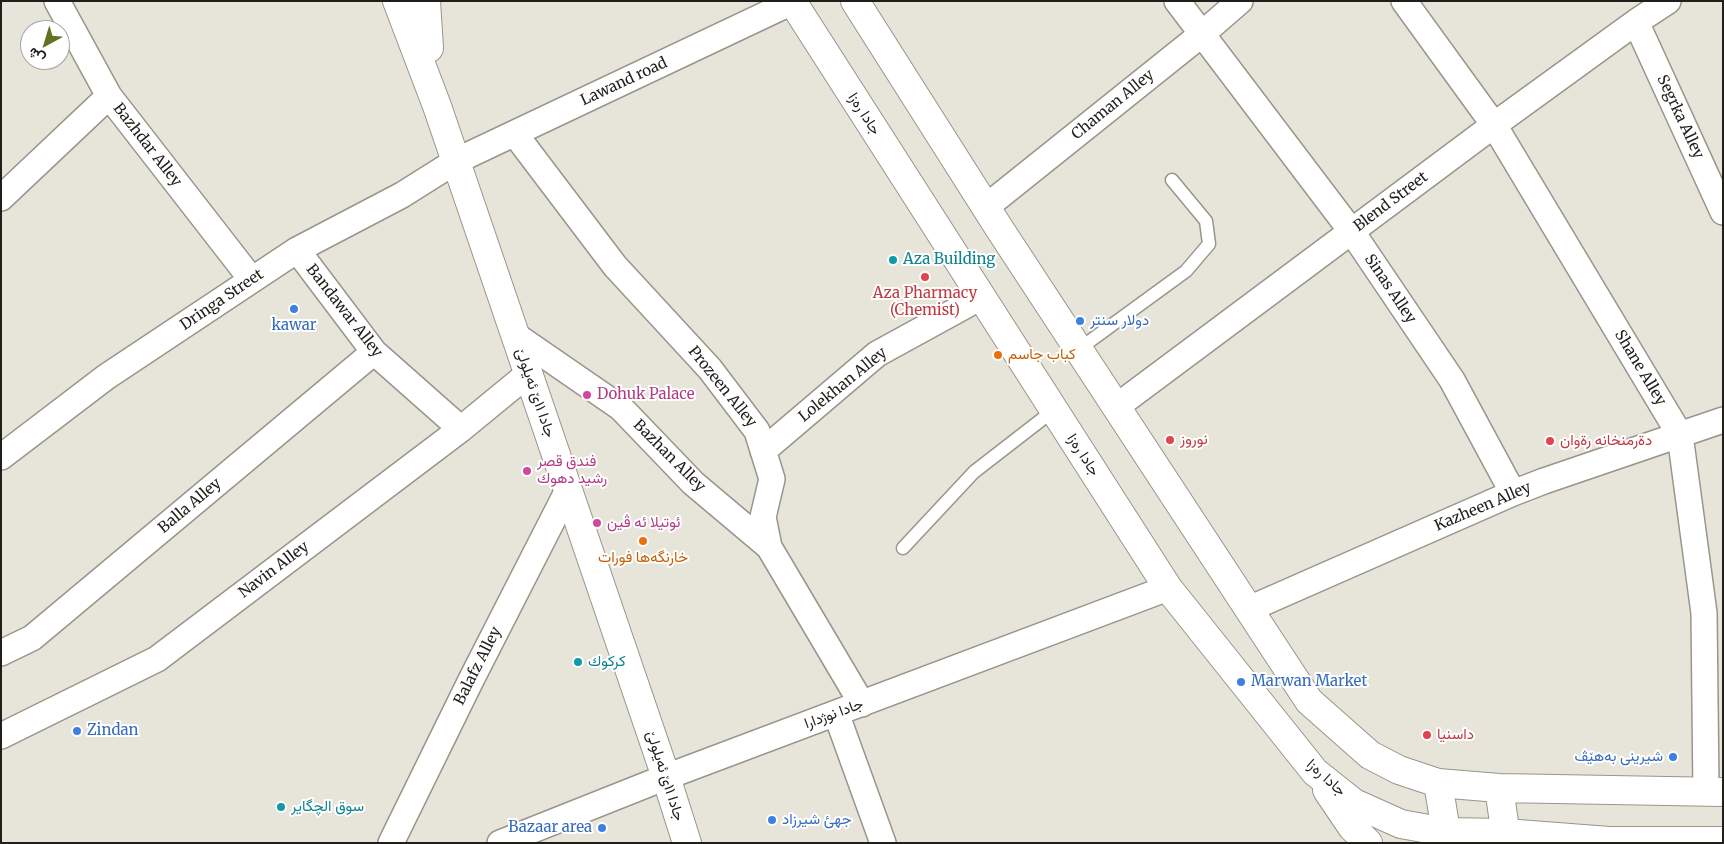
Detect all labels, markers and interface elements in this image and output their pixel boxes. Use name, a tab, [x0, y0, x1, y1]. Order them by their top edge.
north arrow	[20, 20, 70, 70]
text: ش	[24, 44, 48, 68]
street label: Lawand road	[578, 54, 670, 110]
street label: Chaman Alley	[1068, 66, 1158, 144]
street label: Segrka Alley	[1653, 72, 1707, 162]
street label: جادا ره‌زا	[844, 90, 884, 138]
street label: Bazhdar Alley	[109, 100, 185, 190]
street label: Blend Street	[1351, 168, 1431, 236]
place label: Aza Building	[903, 251, 995, 269]
street label: Sinas Alley	[1360, 251, 1420, 327]
marker: Aza Building	[887, 254, 899, 266]
street label: Bandawar Alley	[302, 261, 386, 361]
street label: Dringa Street	[177, 266, 267, 334]
marker: Aza Pharmacy (Chemist)	[919, 271, 931, 283]
place label: Aza Pharmacy (Chemist)	[873, 285, 977, 320]
marker: kawar	[288, 303, 300, 315]
place label: دولار سنتر	[1090, 312, 1149, 330]
marker: دولار سنتر	[1074, 315, 1086, 327]
place label: kawar	[272, 317, 316, 335]
street label: Shane Alley	[1610, 327, 1670, 409]
street label: Prozeen Alley	[684, 343, 760, 431]
street label: Lolekhan Alley	[795, 344, 891, 426]
street label: جادا ١١ێ ئه‌یلولێ	[511, 346, 559, 440]
place label: كباب جاسم	[1008, 346, 1076, 364]
marker: كباب جاسم	[992, 349, 1004, 361]
place label: Dohuk Palace	[597, 386, 695, 404]
marker: Dohuk Palace	[581, 389, 593, 401]
street label: Bazhan Alley	[629, 416, 709, 496]
street label: جادا ره‌زا	[1063, 431, 1103, 479]
place label: نوروز	[1180, 431, 1208, 449]
place label: دةرمنخانه رةوان	[1560, 432, 1652, 450]
marker: نوروز	[1164, 434, 1176, 446]
marker: دةرمنخانه رةوان	[1544, 435, 1556, 447]
place label: فندق قصر رشيد دهوك	[537, 453, 607, 488]
marker: فندق قصر رشيد دهوك	[521, 465, 533, 477]
street label: Balla Alley	[155, 475, 225, 537]
street label: Kazheen Alley	[1432, 479, 1534, 535]
place label: ئوتيلا ئه ڤين	[607, 514, 680, 532]
marker: ئوتيلا ئه ڤين	[591, 517, 603, 529]
marker: خارنگەها فورات	[637, 535, 649, 547]
street label: Navin Alley	[236, 538, 312, 602]
place label: خارنگەها فورات	[598, 549, 688, 567]
street label: Balafz Alley	[451, 624, 505, 708]
place label: كركوك	[588, 653, 626, 671]
marker: كركوك	[572, 656, 584, 668]
place label: Marwan Market	[1251, 673, 1367, 691]
marker: Marwan Market	[1235, 676, 1247, 688]
street label: جادا نوژدارا	[802, 695, 866, 733]
place label: Zindan	[87, 722, 139, 740]
marker: Zindan	[71, 725, 83, 737]
place label: داسنيا	[1437, 726, 1474, 744]
street label: جادا ١١ێ ئه‌یلولێ	[642, 729, 688, 823]
marker: داسنيا	[1421, 729, 1433, 741]
place label: شیرینی بەهێڤ	[1574, 748, 1663, 766]
marker: شیرینی بەهێڤ	[1667, 751, 1679, 763]
street label: جادا ره‌زا	[1303, 756, 1349, 800]
place label: سوق الچگاير	[291, 798, 364, 816]
marker: سوق الچگاير	[275, 801, 287, 813]
place label: جهئ شيرزاد	[782, 811, 852, 829]
marker: جهئ شيرزاد	[766, 814, 778, 826]
place label: Bazaar area	[508, 819, 592, 837]
marker: Bazaar area	[596, 822, 608, 834]

